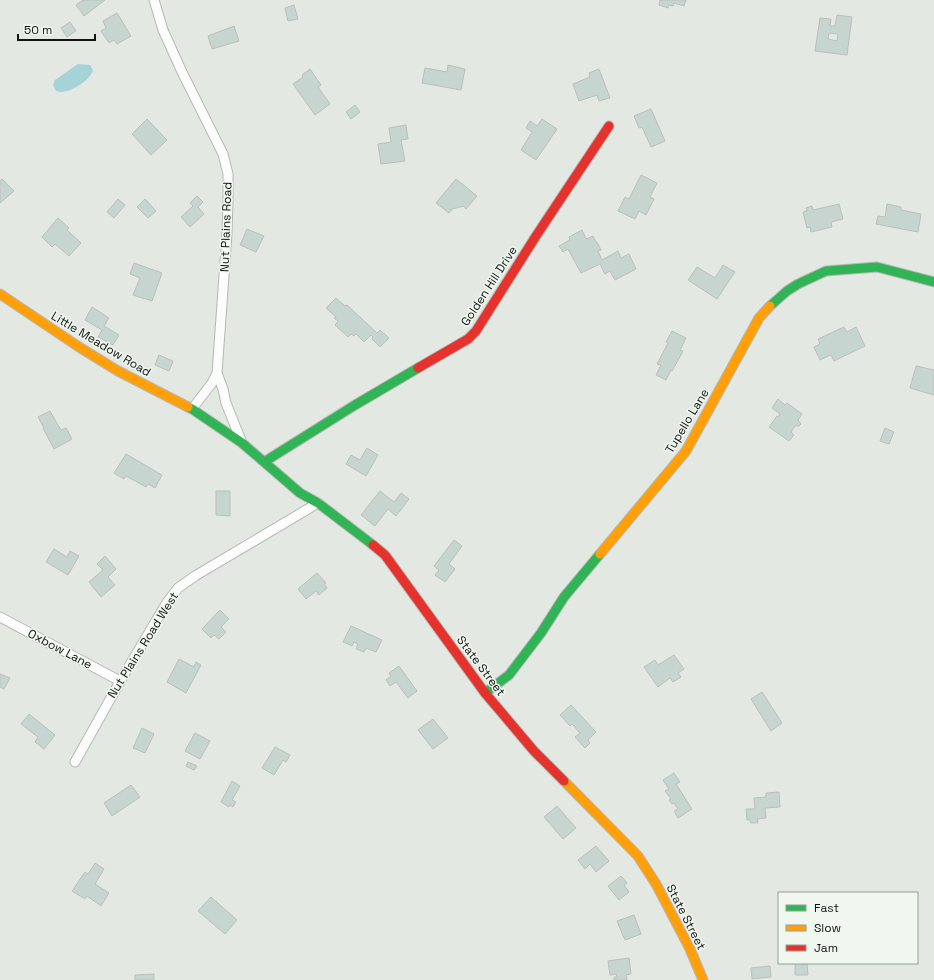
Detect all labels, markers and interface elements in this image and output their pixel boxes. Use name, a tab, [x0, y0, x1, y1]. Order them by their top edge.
scale bar	[18, 16, 95, 42]
text: 50 m	[24, 22, 52, 38]
street label: Nut Plains Road	[216, 182, 236, 272]
street label: Golden Hill Drive	[457, 243, 521, 329]
street label: Little Meadow Road	[48, 308, 154, 380]
street label: Tupello Lane	[661, 386, 713, 456]
street label: Nut Plains Road West	[104, 589, 182, 701]
street label: Oxbow Lane	[25, 625, 95, 673]
street label: State Street	[453, 633, 509, 699]
street label: State Street	[663, 882, 709, 952]
legend	[778, 892, 918, 964]
text: Fast	[814, 900, 839, 916]
text: Slow	[814, 920, 841, 936]
text: Jam	[814, 940, 838, 956]

